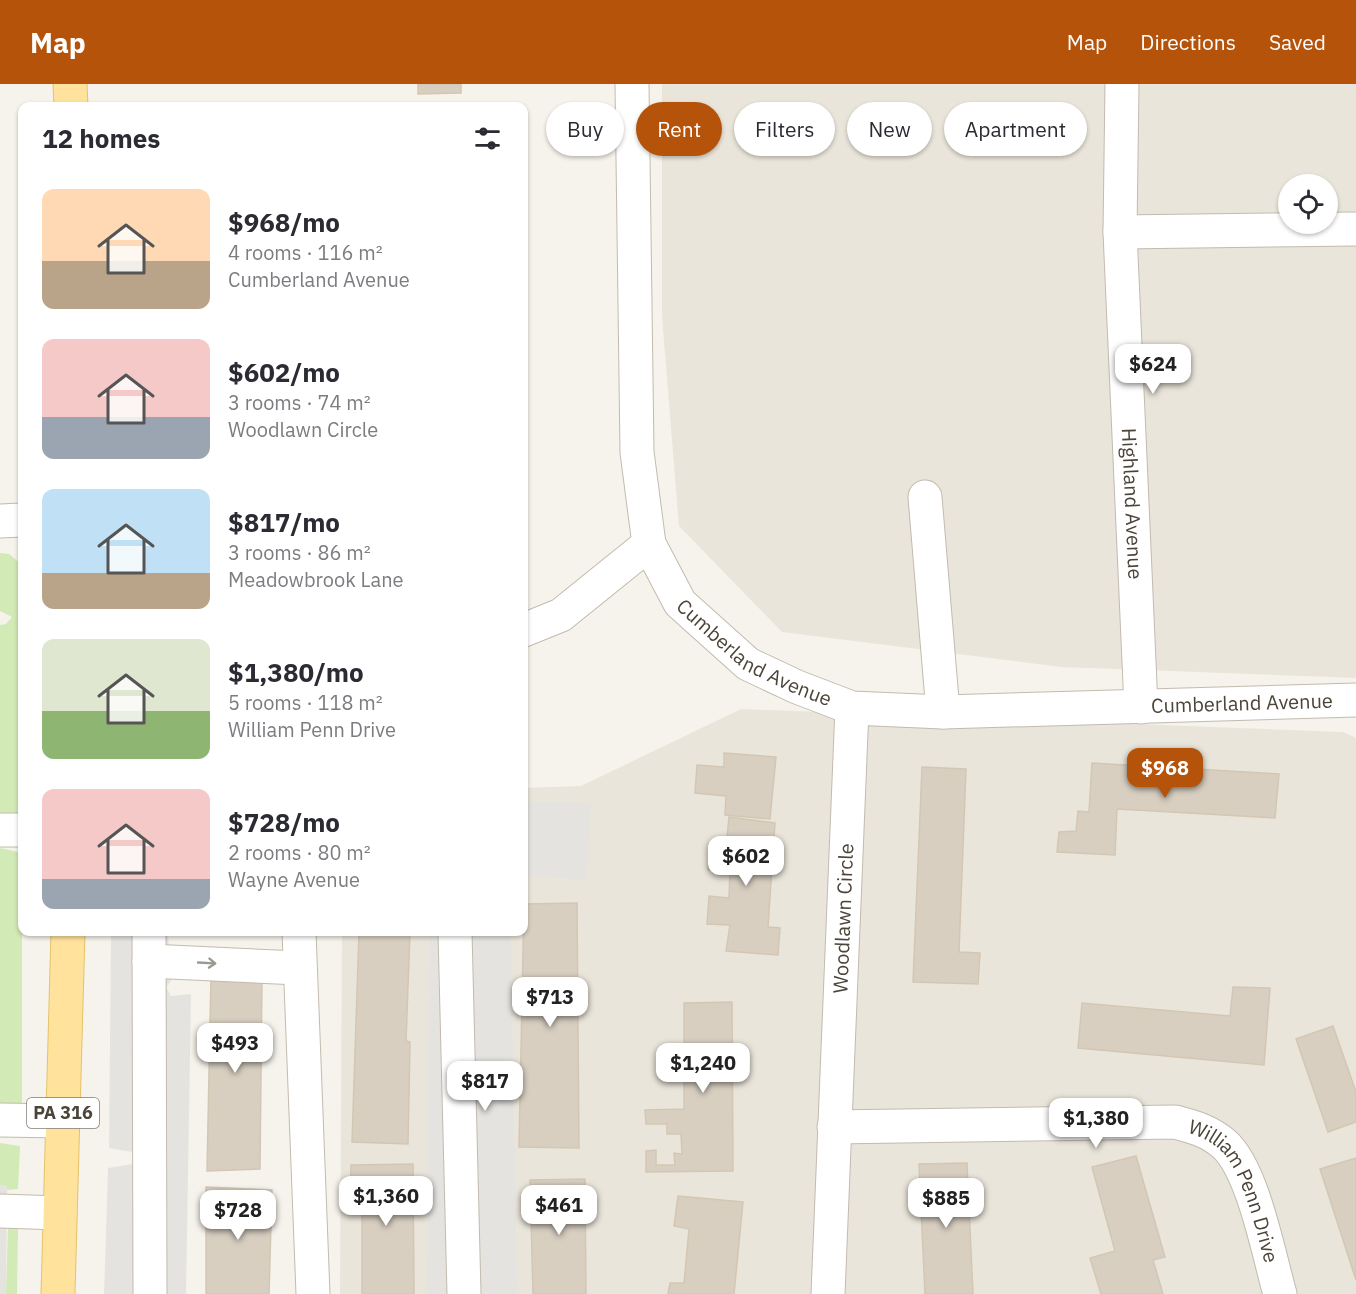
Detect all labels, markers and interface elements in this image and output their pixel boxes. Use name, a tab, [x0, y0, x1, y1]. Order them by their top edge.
text: Map	[30, 24, 86, 61]
text: Map	[1067, 28, 1107, 56]
text: Directions	[1140, 28, 1236, 56]
text: Saved	[1269, 28, 1326, 56]
chip: Buy	[546, 102, 624, 156]
chip: Rent	[636, 102, 722, 156]
chip: Filters	[734, 102, 835, 156]
chip: New	[847, 102, 932, 156]
chip: Apartment	[944, 102, 1087, 156]
text: 12 homes	[42, 121, 160, 155]
icon: filters	[471, 122, 504, 155]
map controls	[1278, 174, 1338, 234]
button: locate	[1278, 174, 1338, 234]
text: $968/mo	[228, 205, 340, 239]
icon: home	[90, 213, 162, 285]
text: 4 rooms · 116 m²	[228, 239, 383, 266]
text: Cumberland Avenue	[228, 266, 410, 293]
pin: $624	[1117, 344, 1189, 395]
text: $624	[1129, 350, 1177, 377]
text: $602/mo	[228, 355, 340, 389]
icon: home	[90, 363, 162, 435]
text: 3 rooms · 74 m²	[228, 389, 371, 416]
text: Woodlawn Circle	[228, 416, 378, 443]
street label: Highland Avenue	[1116, 427, 1149, 580]
text: $817/mo	[228, 505, 340, 539]
icon: home	[90, 513, 162, 585]
text: 3 rooms · 86 m²	[228, 539, 371, 566]
text: Meadowbrook Lane	[228, 566, 403, 593]
street label: Cumberland Avenue	[671, 592, 836, 712]
text: $1,380/mo	[228, 655, 364, 689]
icon: home	[90, 663, 162, 735]
street label: Cumberland Avenue	[1151, 687, 1333, 719]
text: 5 rooms · 118 m²	[228, 689, 383, 716]
text: William Penn Drive	[228, 716, 396, 743]
pin: $968	[1129, 748, 1201, 799]
text: $968	[1141, 754, 1189, 781]
text: $728/mo	[228, 805, 340, 839]
icon: home	[90, 813, 162, 885]
pin: $602	[710, 836, 782, 887]
text: 2 rooms · 80 m²	[228, 839, 371, 866]
text: $602	[722, 842, 770, 869]
street label: Woodlawn Circle	[826, 843, 859, 994]
text: Wayne Avenue	[228, 866, 360, 893]
one-way arrow	[197, 958, 217, 969]
pin: $713	[514, 977, 586, 1028]
text: $713	[526, 983, 574, 1010]
pin: $493	[199, 1023, 271, 1074]
text: $493	[211, 1029, 259, 1056]
pin: $1,240	[654, 1043, 752, 1094]
text: $1,240	[670, 1049, 736, 1076]
pin: $817	[449, 1061, 521, 1112]
text: $817	[461, 1067, 509, 1094]
road number: PA 316	[27, 1098, 99, 1128]
pin: $1,380	[1047, 1098, 1145, 1149]
text: $1,380	[1063, 1104, 1129, 1131]
street label: William Penn Drive	[1185, 1113, 1285, 1265]
pin: $1,360	[337, 1176, 435, 1227]
pin: $885	[910, 1178, 982, 1229]
text: $1,360	[353, 1182, 419, 1209]
text: $885	[922, 1184, 970, 1211]
pin: $461	[523, 1185, 595, 1236]
pin: $728	[202, 1190, 274, 1241]
text: $461	[535, 1191, 583, 1218]
text: $728	[214, 1196, 262, 1223]

